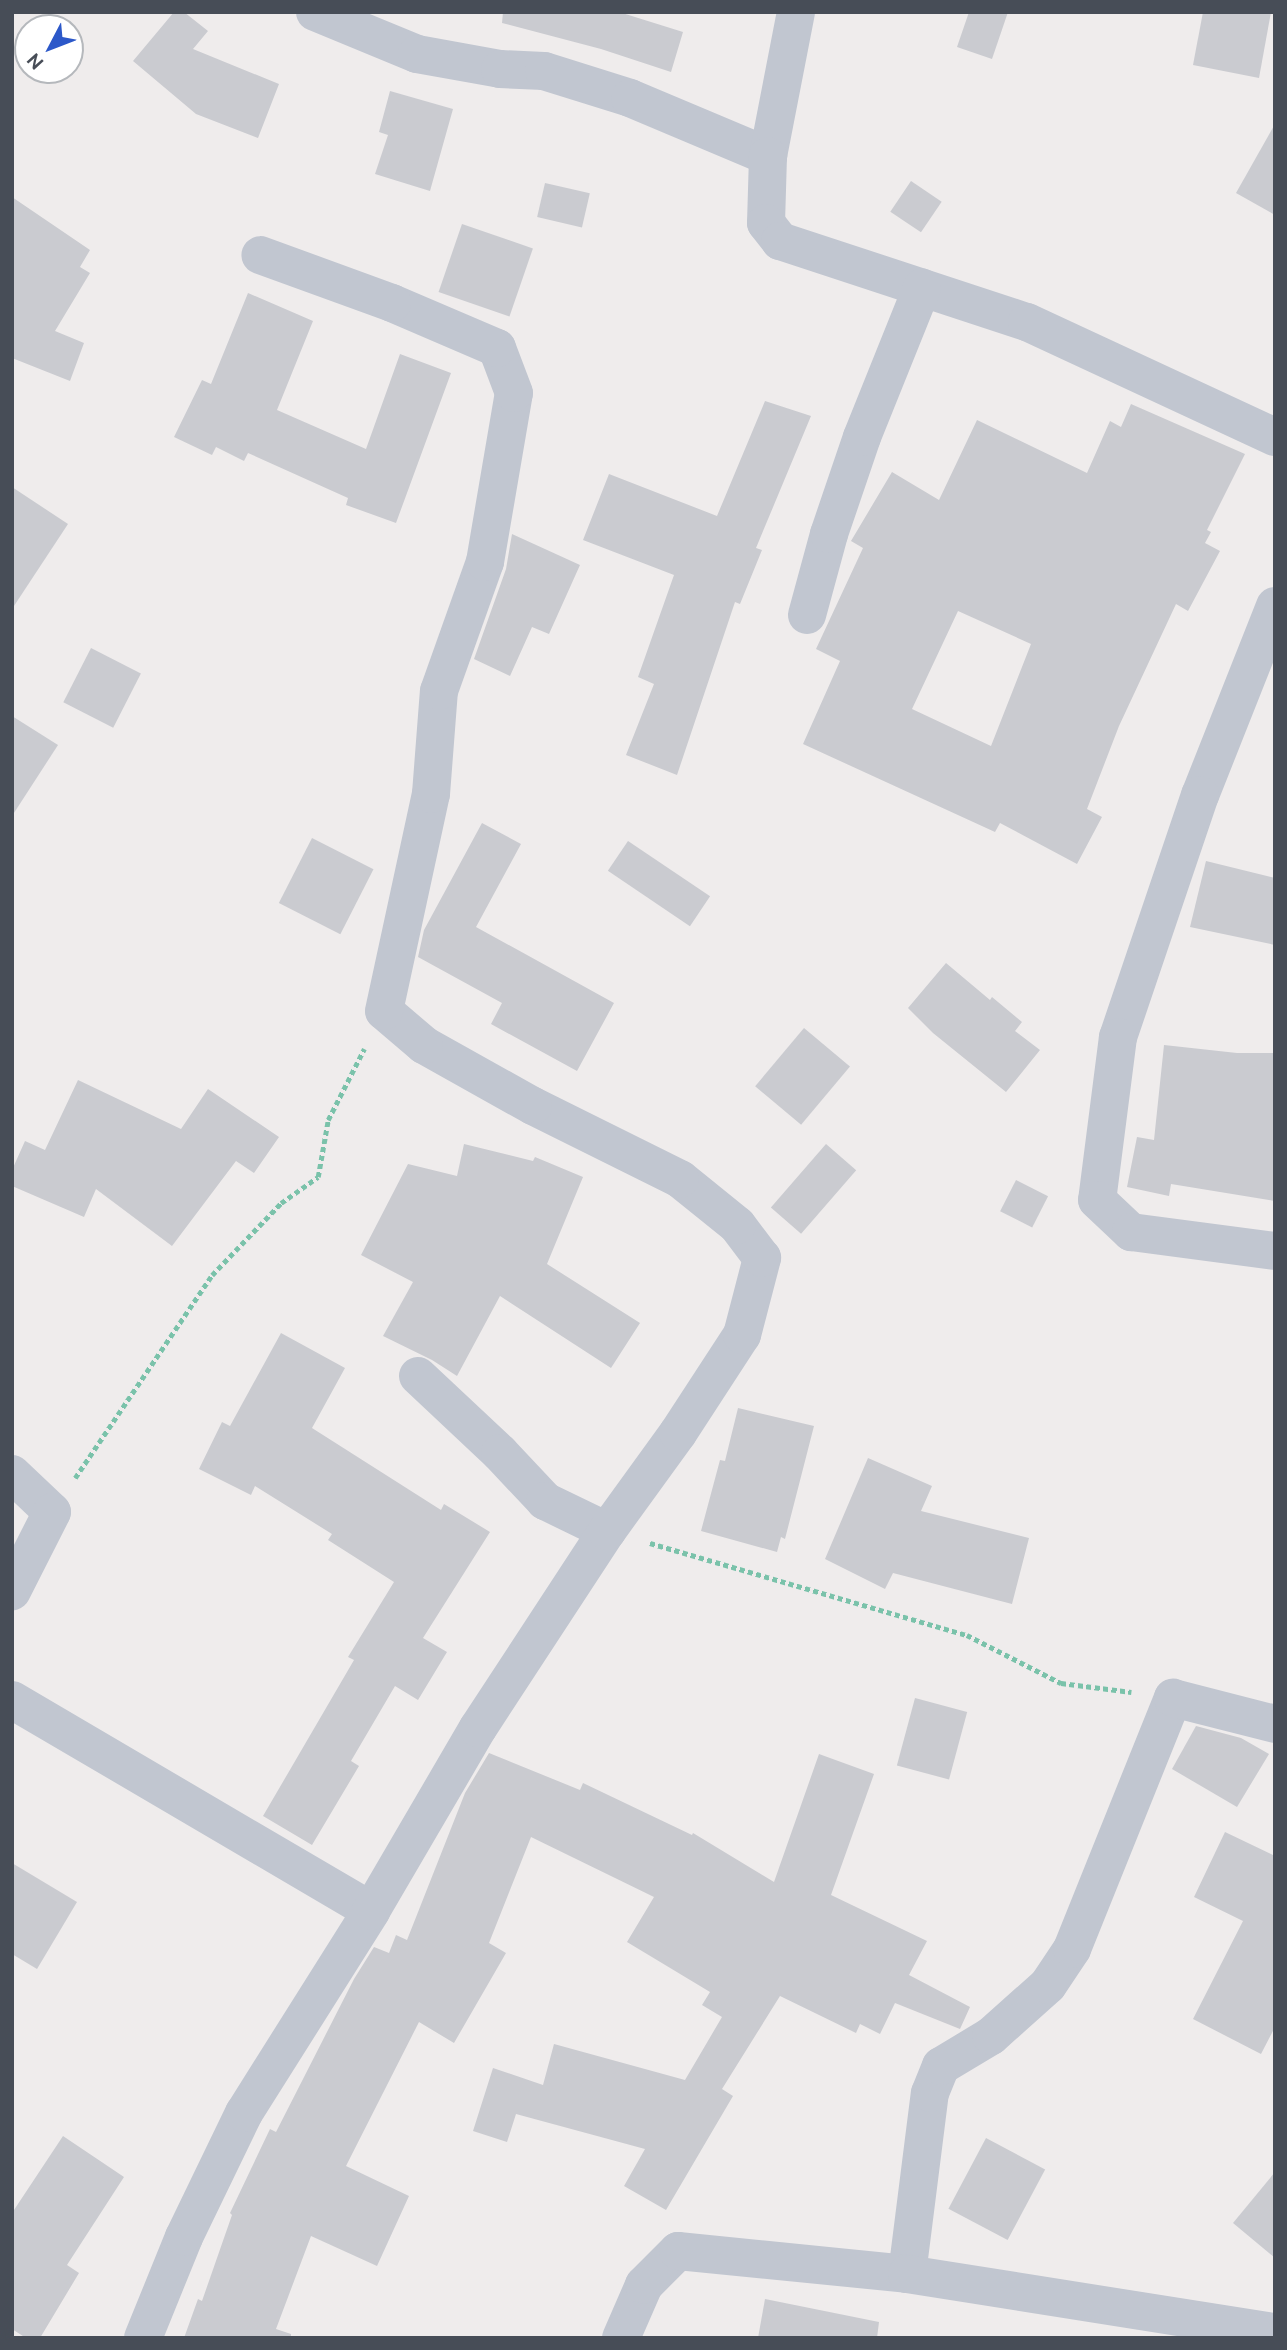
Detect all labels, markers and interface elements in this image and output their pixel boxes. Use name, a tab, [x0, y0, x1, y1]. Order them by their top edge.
north arrow	[14, 14, 84, 84]
text: N	[22, 49, 48, 74]

